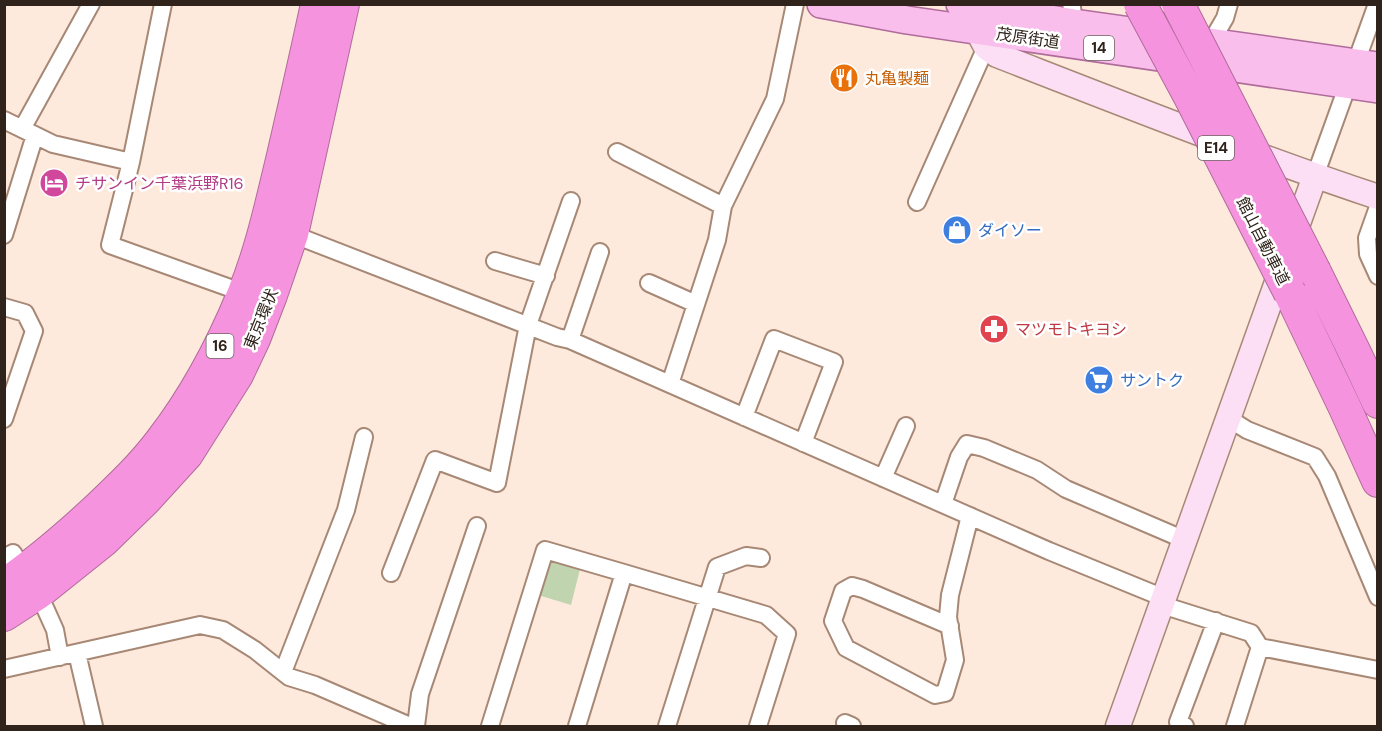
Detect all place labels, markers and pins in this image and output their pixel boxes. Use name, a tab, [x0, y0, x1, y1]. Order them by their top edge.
restaurant icon: 丸亀製麺	[828, 62, 860, 94]
place label: 丸亀製麺	[865, 68, 929, 89]
hotel icon: チサンイン千葉浜野R16	[38, 167, 70, 199]
place label: チサンイン千葉浜野R16	[75, 173, 244, 194]
shop icon: ダイソー	[941, 214, 973, 246]
place label: ダイソー	[978, 220, 1042, 241]
pharmacy icon: マツモトキヨシ	[978, 313, 1010, 345]
place label: マツモトキヨシ	[1015, 319, 1127, 340]
supermarket icon: サントク	[1083, 364, 1115, 396]
place label: サントク	[1120, 370, 1184, 391]

